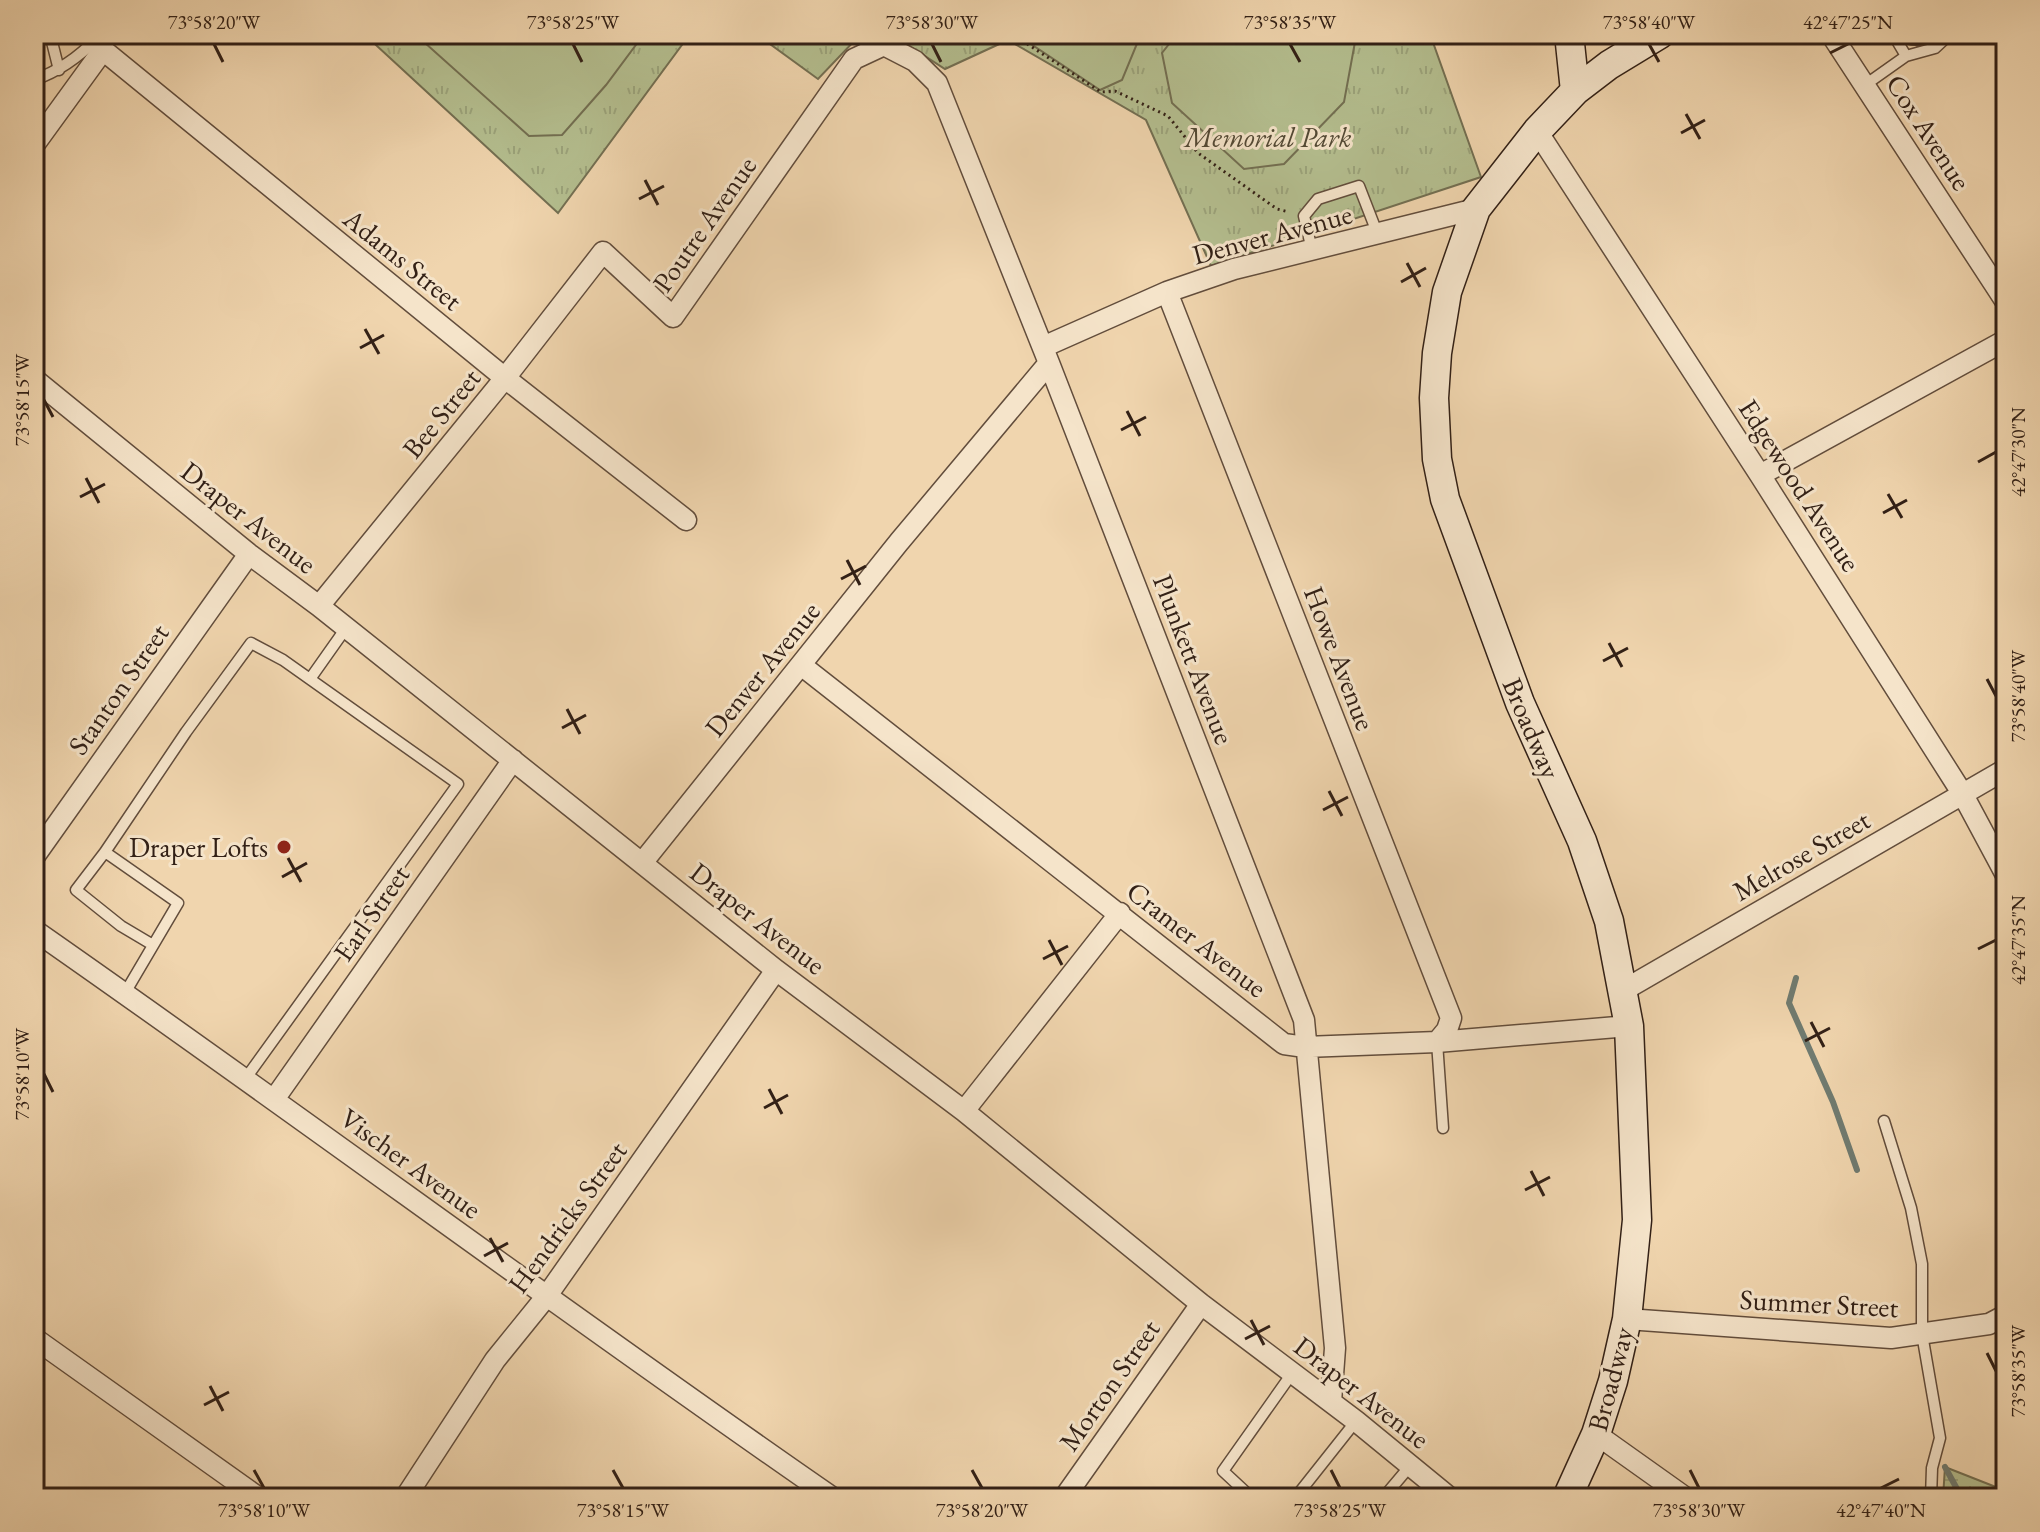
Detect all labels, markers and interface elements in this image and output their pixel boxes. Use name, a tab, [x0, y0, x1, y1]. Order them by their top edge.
text: 73°58'20"W	[168, 9, 261, 35]
text: 73°58'25"W	[527, 9, 620, 35]
text: 73°58'30"W	[886, 9, 979, 35]
text: 73°58'35"W	[1244, 9, 1337, 35]
text: 73°58'40"W	[1603, 9, 1696, 35]
text: 42°47'25"N	[1803, 9, 1893, 35]
street label: Cox Avenue	[1878, 67, 1980, 197]
park label: Memorial Park	[1183, 119, 1352, 155]
street label: Poutre Avenue	[644, 149, 764, 299]
street label: Denver Avenue	[1188, 195, 1356, 273]
street label: Adams Street	[335, 199, 470, 318]
text: 73°58'15"W	[9, 353, 35, 446]
street label: Bee Street	[394, 361, 488, 465]
street label: Edgewood Avenue	[1731, 392, 1869, 578]
text: 42°47'30"N	[2005, 407, 2031, 497]
street label: Draper Avenue	[174, 453, 324, 581]
street label: Plunkett Avenue	[1145, 569, 1243, 749]
street label: Howe Avenue	[1296, 581, 1384, 735]
street label: Denver Avenue	[696, 594, 828, 744]
street label: Stanton Street	[60, 616, 177, 762]
text: 73°58'40"W	[2005, 649, 2031, 742]
street label: Broadway	[1495, 672, 1570, 785]
street label: Melrose Street	[1726, 801, 1876, 909]
place label: Draper Lofts	[129, 829, 268, 865]
marker: Draper Lofts	[275, 838, 293, 856]
street label: Draper Avenue	[683, 854, 833, 982]
street label: Earl Street	[325, 858, 417, 968]
street label: Cramer Avenue	[1120, 873, 1275, 1005]
text: 42°47'35"N	[2005, 895, 2031, 985]
text: 73°58'10"W	[9, 1027, 35, 1120]
street label: Vischer Avenue	[333, 1100, 489, 1226]
street label: Hendricks Street	[500, 1134, 634, 1300]
street label: Summer Street	[1739, 1281, 1899, 1325]
street label: Morton Street	[1051, 1312, 1168, 1458]
street label: Broadway	[1579, 1322, 1641, 1435]
text: 73°58'35"W	[2005, 1324, 2031, 1417]
street label: Draper Avenue	[1287, 1328, 1437, 1456]
text: 73°58'10"W	[218, 1497, 311, 1523]
text: 73°58'15"W	[577, 1497, 670, 1523]
text: 73°58'20"W	[936, 1497, 1029, 1523]
text: 73°58'25"W	[1294, 1497, 1387, 1523]
text: 73°58'30"W	[1653, 1497, 1746, 1523]
text: 42°47'40"N	[1836, 1497, 1926, 1523]

